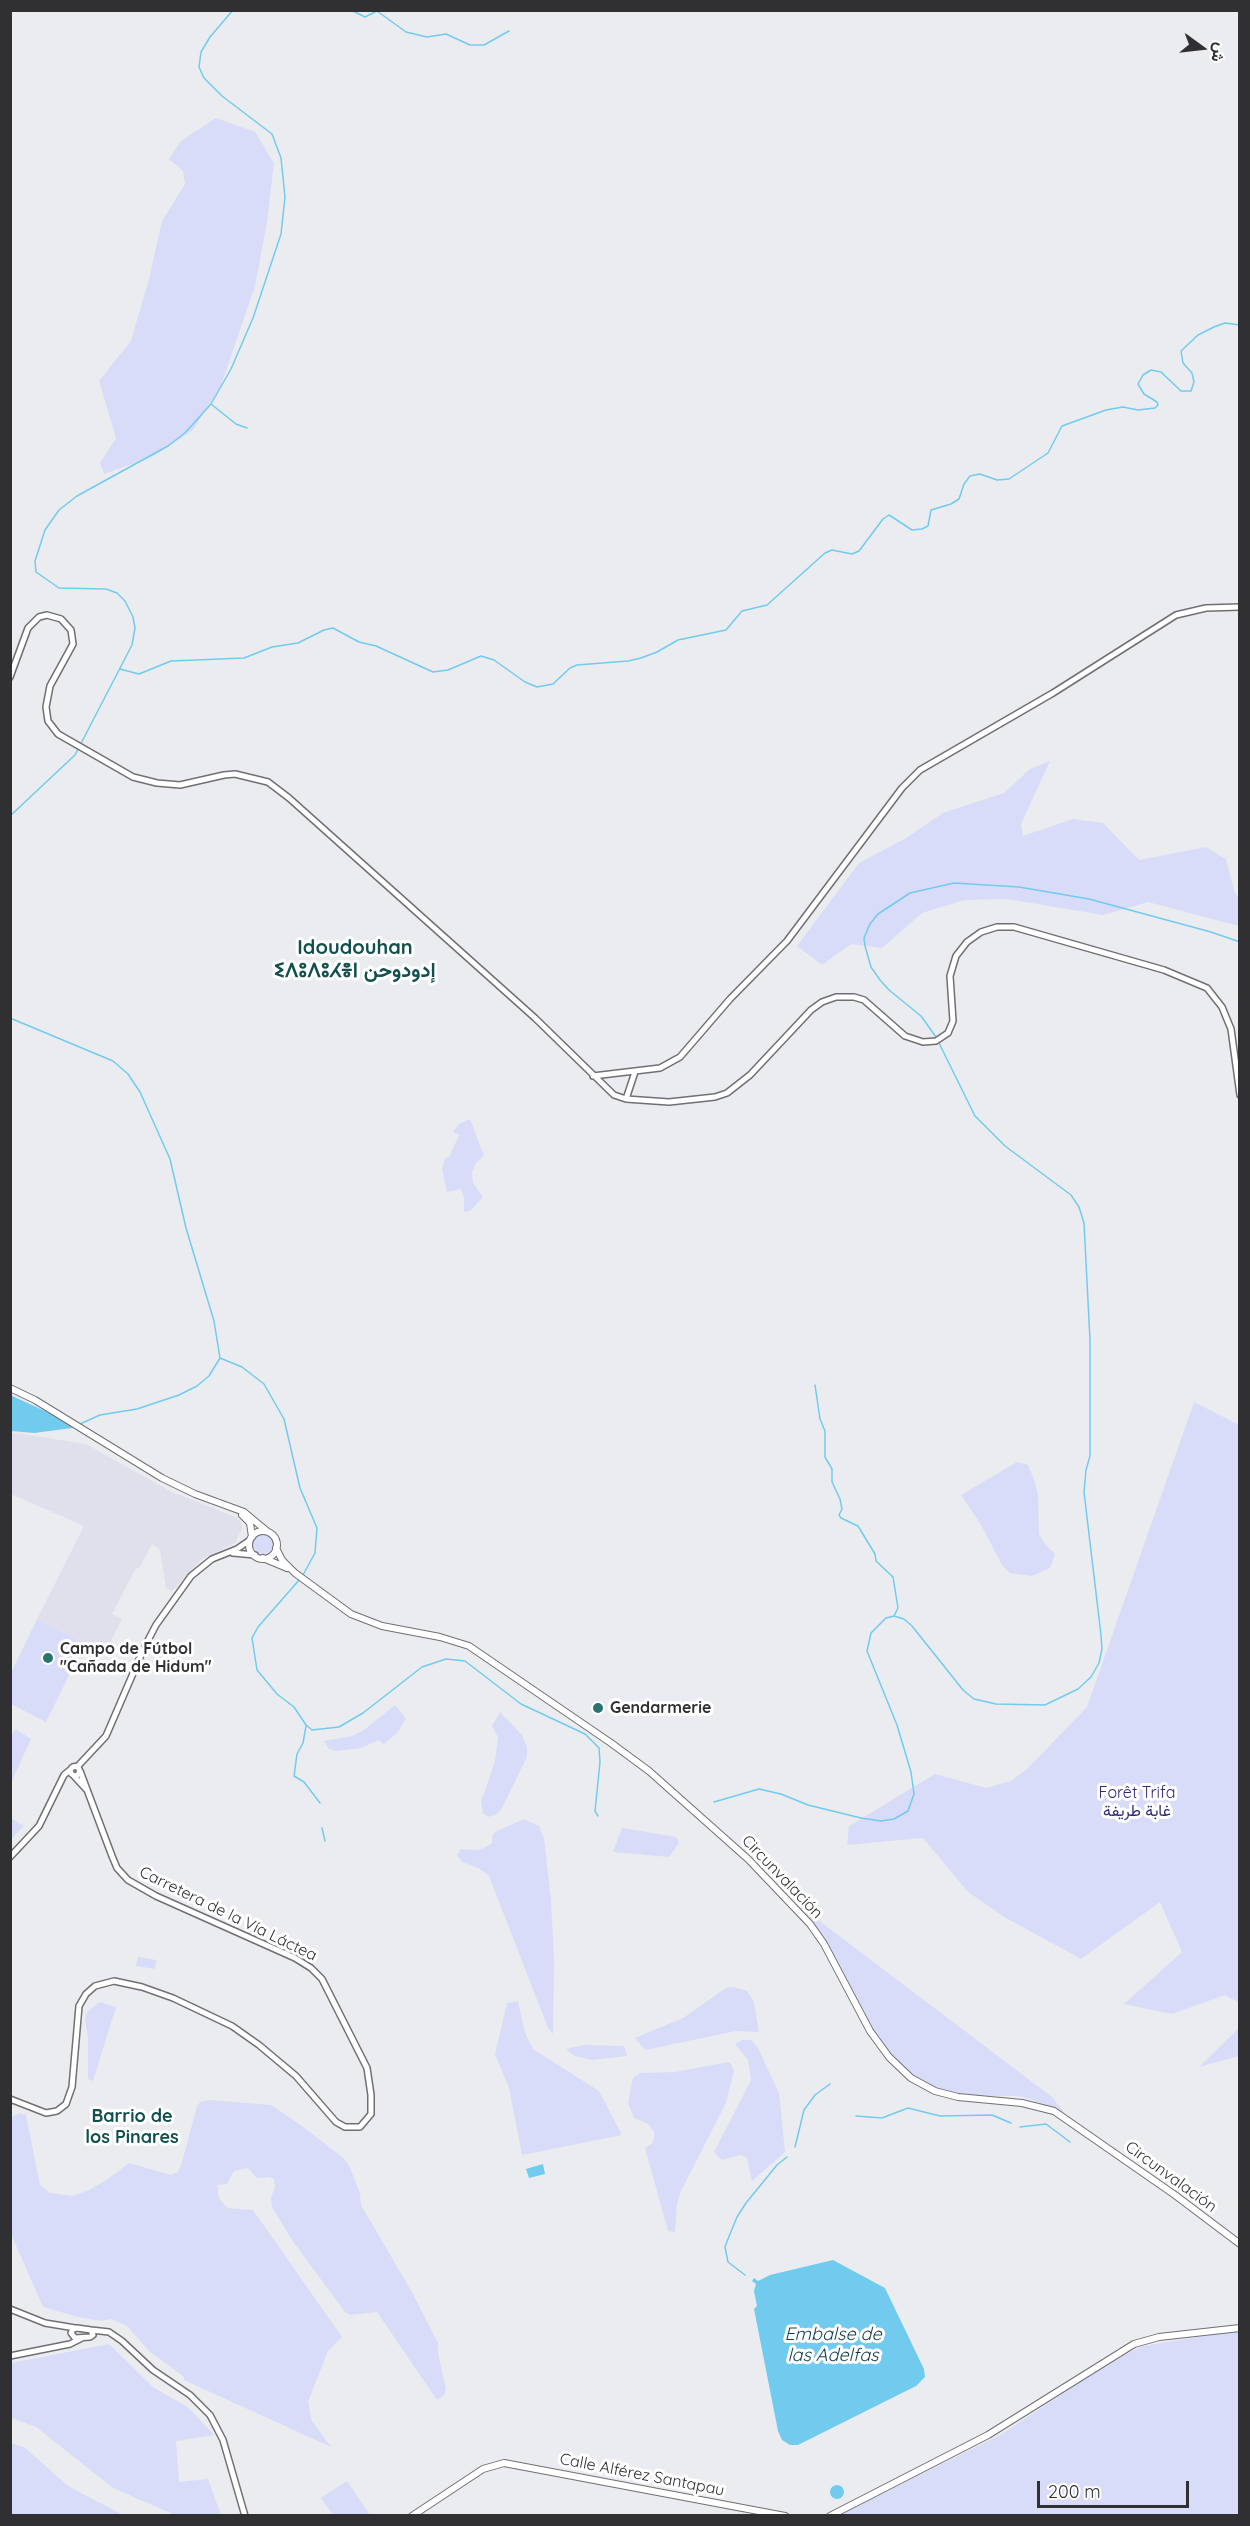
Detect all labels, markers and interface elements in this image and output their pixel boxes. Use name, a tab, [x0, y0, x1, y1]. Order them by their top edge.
north arrow	[1172, 18, 1232, 78]
text: ش	[1207, 41, 1232, 65]
district label: Idoudouhan ⵉⴷⵓⴷⵓⵃⴻⵏ إدودوحن	[274, 936, 436, 983]
place label: Campo de Fútbol "Cañada de Hidum"	[60, 1639, 212, 1677]
marker: Campo de Fútbol "Cañada de Hidum"	[41, 1651, 55, 1665]
place label: Gendarmerie	[610, 1698, 712, 1718]
marker: Gendarmerie	[591, 1701, 605, 1715]
park label: Forêt Trifa غابة طريفة	[1099, 1783, 1175, 1821]
street label: Circunvalación	[737, 1831, 827, 1923]
street label: Carretera de la Vía Láctea	[136, 1863, 320, 1965]
district label: Barrio de los Pinares	[85, 2106, 179, 2148]
street label: Circunvalación	[1122, 2137, 1220, 2217]
water label: Embalse de las Adelfas	[784, 2324, 882, 2366]
street label: Calle Alférez Santapau	[558, 2450, 726, 2500]
scale bar	[1040, 2469, 1192, 2507]
text: 200 m	[1048, 2480, 1101, 2503]

